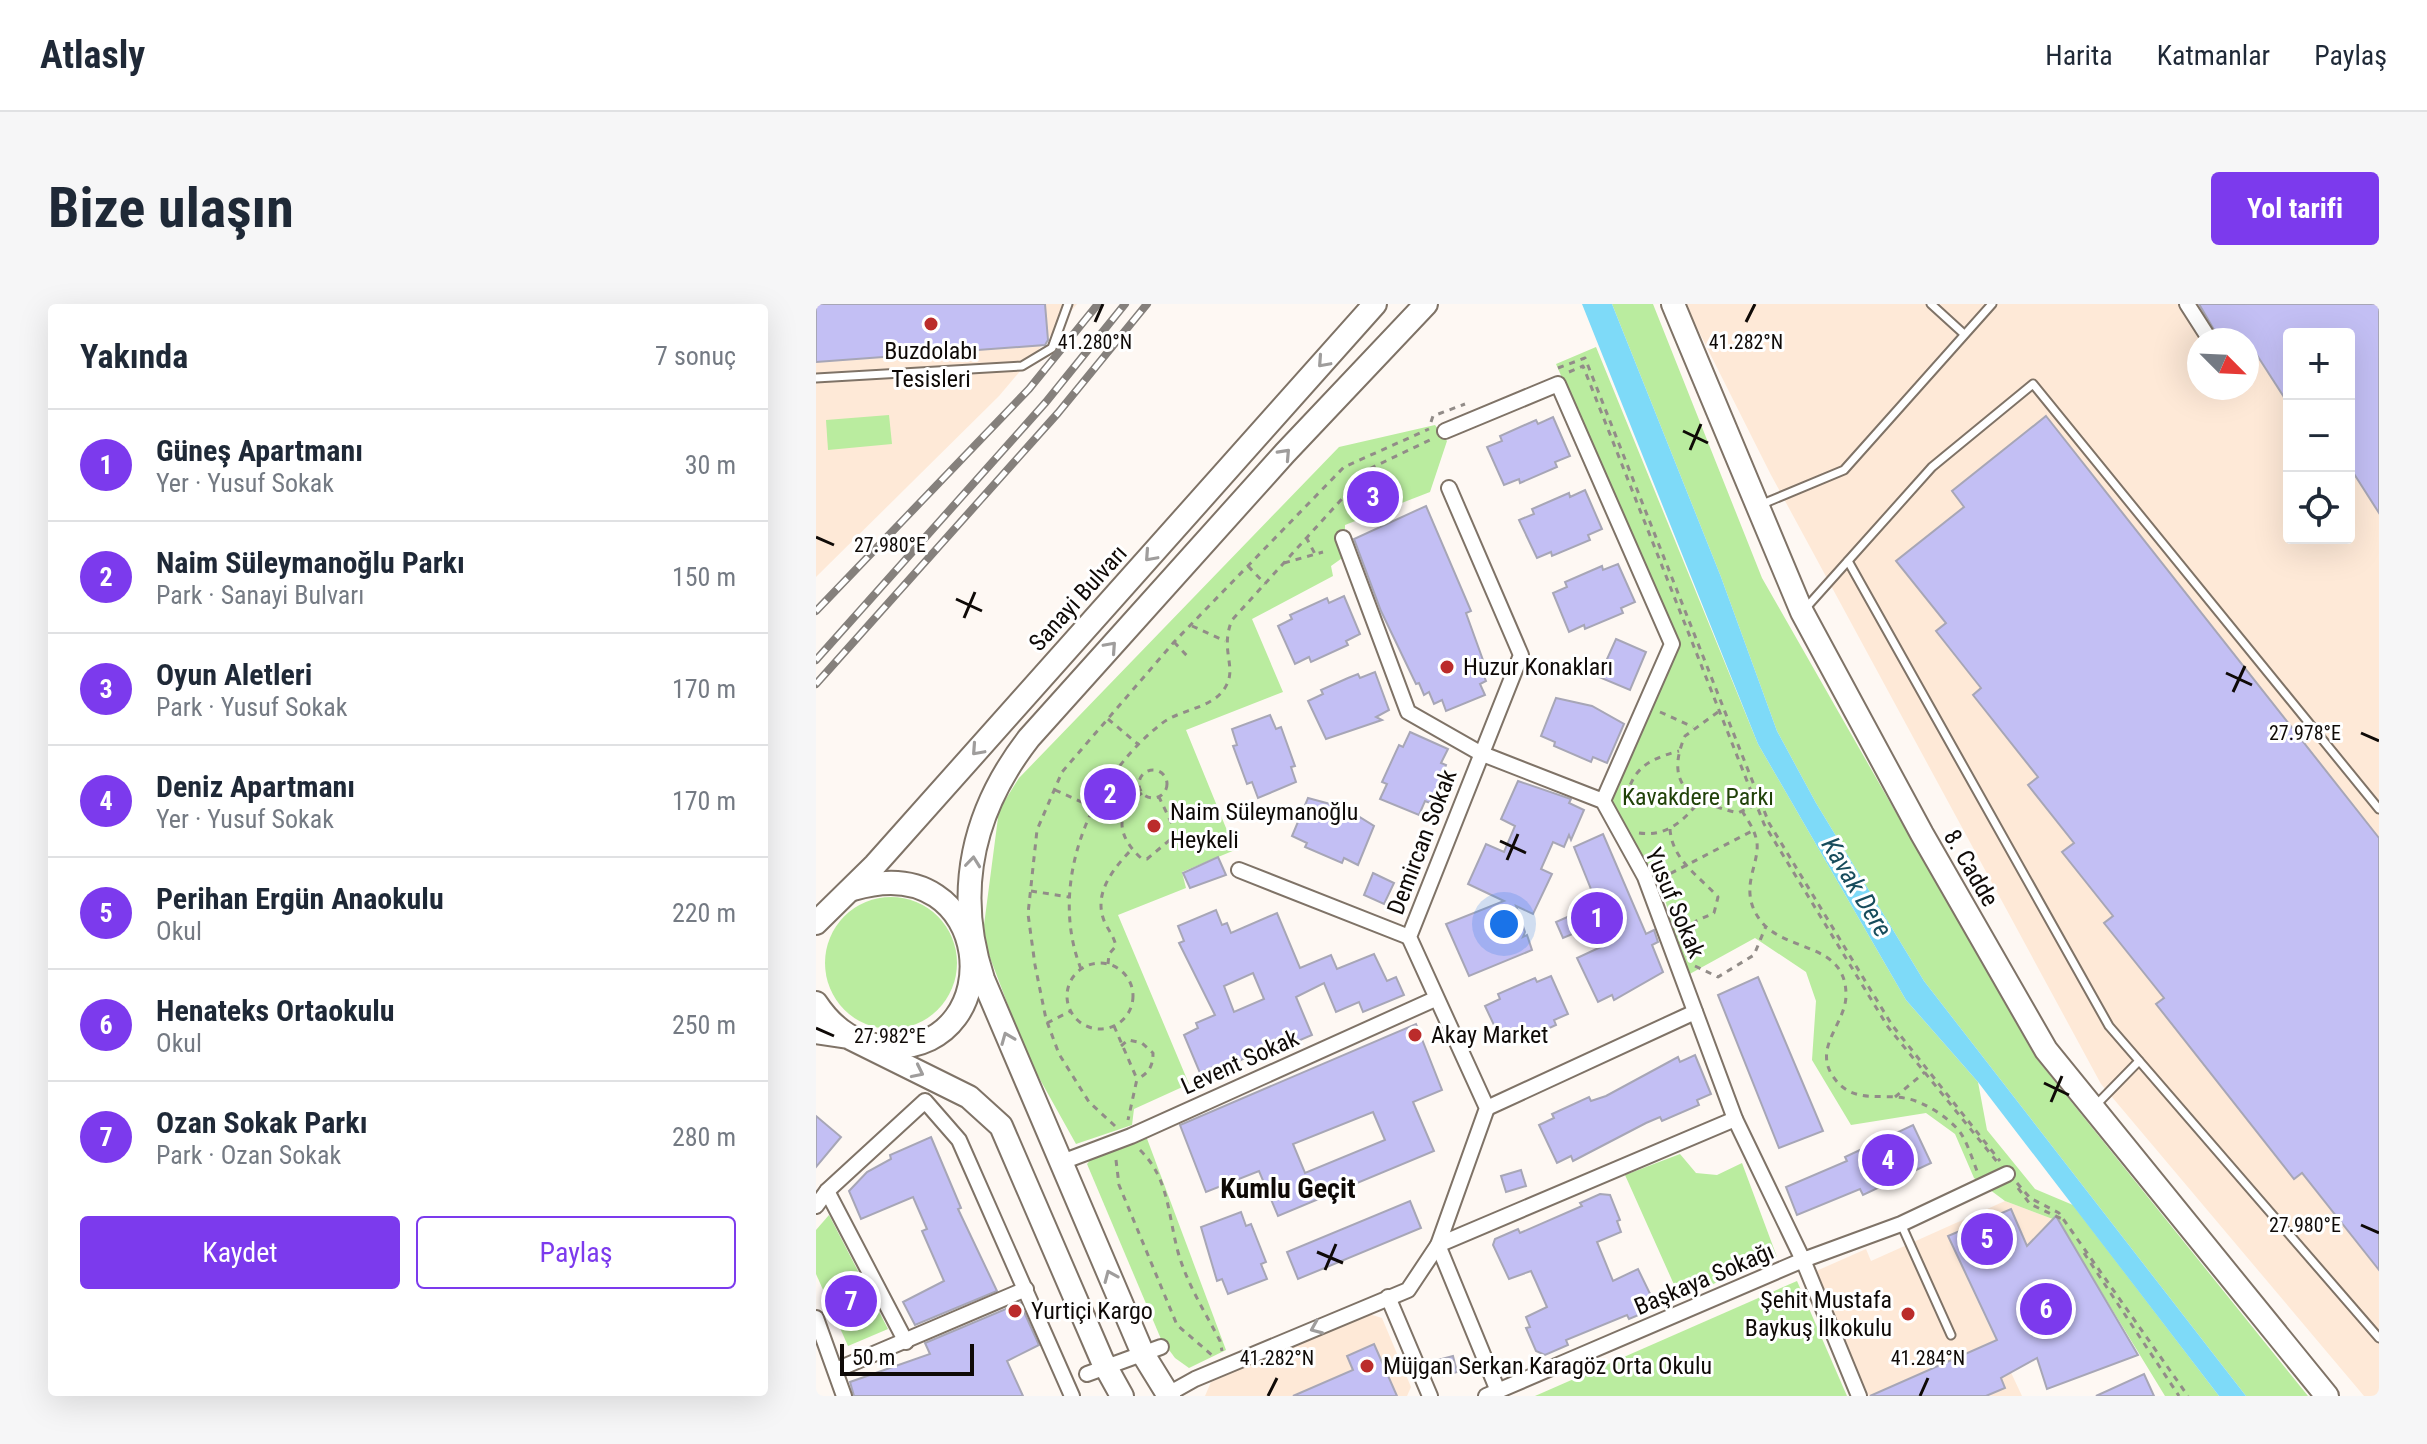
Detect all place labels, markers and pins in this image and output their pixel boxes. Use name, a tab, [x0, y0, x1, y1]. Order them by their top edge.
marker: Buzdolabı Tesisleri	[922, 315, 940, 333]
place label: Buzdolabı Tesisleri	[884, 337, 978, 393]
pin: 3	[1347, 467, 1399, 527]
place label: Huzur Konakları	[1463, 653, 1613, 681]
marker: Huzur Konakları	[1438, 658, 1456, 676]
pin: 2	[1084, 764, 1136, 824]
place label: Naim Süleymanoğlu Heykeli	[1170, 798, 1358, 854]
marker: Naim Süleymanoğlu Heykeli	[1145, 817, 1163, 835]
pin: 1	[1571, 888, 1623, 948]
place label: Akay Market	[1431, 1021, 1548, 1049]
marker: Akay Market	[1406, 1026, 1424, 1044]
pin: 4	[1862, 1130, 1914, 1190]
pin: 5	[1961, 1209, 2013, 1269]
pin: 7	[825, 1271, 877, 1331]
pin: 6	[2020, 1279, 2072, 1339]
place label: Şehit Mustafa Baykuş İlkokulu	[1745, 1286, 1892, 1342]
place label: Yurtiçi Kargo	[1031, 1297, 1153, 1325]
marker: Yurtiçi Kargo	[1006, 1302, 1024, 1320]
marker: Şehit Mustafa Baykuş İlkokulu	[1899, 1305, 1917, 1323]
place label: Müjgan Serkan Karagöz Orta Okulu	[1383, 1352, 1712, 1380]
marker: Müjgan Serkan Karagöz Orta Okulu	[1358, 1357, 1376, 1375]

